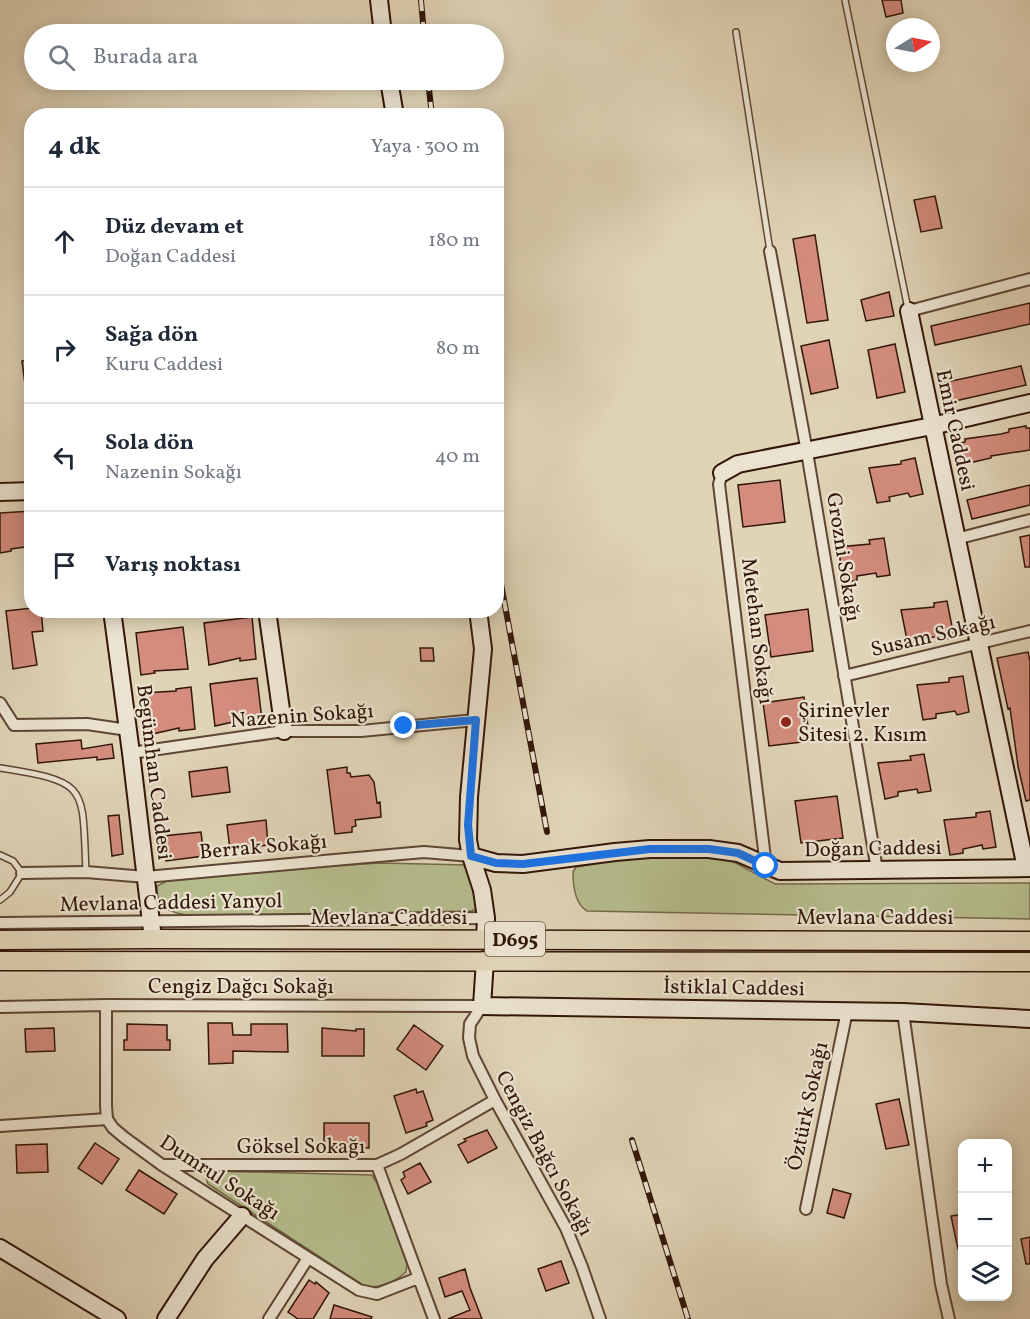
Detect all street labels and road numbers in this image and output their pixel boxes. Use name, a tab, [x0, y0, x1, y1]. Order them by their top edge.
street label: Emir Caddesi	[927, 367, 982, 494]
street label: Grozni Sokağı	[818, 491, 867, 624]
street label: Metehan Sokağı	[733, 556, 780, 706]
street label: Susam Sokağı	[868, 608, 999, 665]
street label: Begümhan Caddesi	[128, 683, 179, 862]
street label: Nazenin Sokağı	[229, 697, 375, 736]
street label: Berrak Sokağı	[198, 827, 328, 868]
street label: Doğan Caddesi	[804, 834, 942, 865]
street label: Mevlana Caddesi Yanyol	[59, 887, 283, 920]
street label: Mevlana Caddesi	[310, 904, 468, 933]
street label: Mevlana Caddesi	[796, 904, 954, 933]
road number: D695	[485, 922, 545, 956]
street label: Cengiz Dağcı Sokağı	[148, 973, 334, 1002]
street label: İstiklal Caddesi	[663, 973, 805, 1004]
street label: Öztürk Sokağı	[781, 1039, 836, 1173]
street label: Cengiz Bağcı Sokağı	[488, 1066, 600, 1242]
street label: Dumrul Sokağı	[153, 1128, 285, 1228]
street label: Göksel Sokağı	[237, 1133, 365, 1162]

